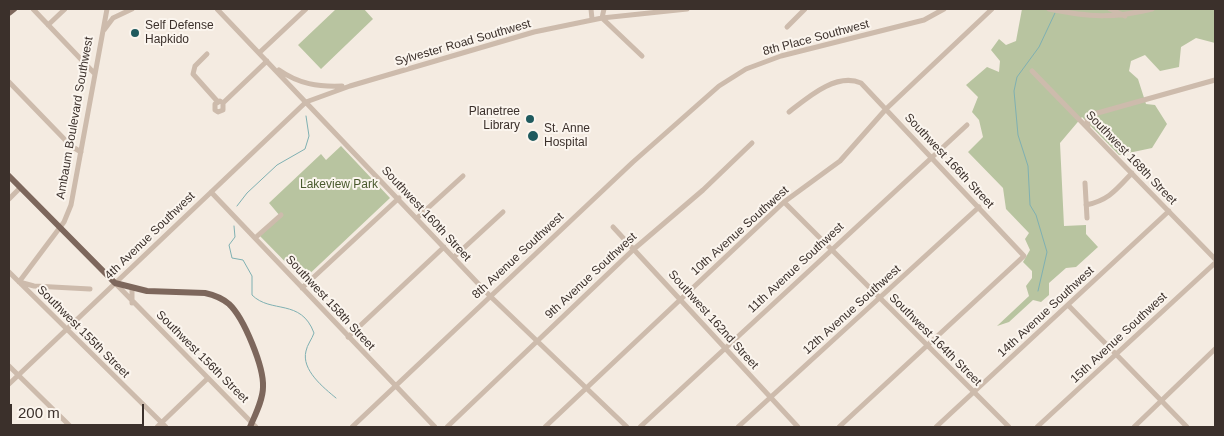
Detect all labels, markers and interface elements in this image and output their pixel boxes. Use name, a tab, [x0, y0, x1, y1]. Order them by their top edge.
street label: Sylvester Road Southwest	[393, 17, 533, 69]
street label: 8th Place Southwest	[761, 17, 871, 59]
place label: Self Defense Hapkido	[145, 19, 214, 47]
marker: Self Defense Hapkido	[129, 27, 141, 39]
street label: Ambaum Boulevard Southwest	[54, 36, 96, 200]
place label: Planetree Library	[469, 105, 520, 133]
street label: Southwest 168th Street	[1082, 108, 1180, 208]
street label: Southwest 166th Street	[901, 110, 997, 212]
marker: Planetree Library	[524, 113, 536, 125]
place label: St. Anne Hospital	[544, 122, 590, 150]
marker: St. Anne Hospital	[526, 129, 540, 143]
street label: Southwest 160th Street	[378, 163, 474, 265]
park label: Lakeview Park	[300, 178, 378, 192]
street label: 10th Avenue Southwest	[688, 183, 792, 279]
street label: 4th Avenue Southwest	[102, 189, 198, 283]
street label: 8th Avenue Southwest	[469, 210, 567, 302]
street label: 11th Avenue Southwest	[745, 220, 847, 316]
street label: 9th Avenue Southwest	[542, 230, 640, 322]
street label: Southwest 158th Street	[282, 252, 378, 354]
street label: 12th Avenue Southwest	[800, 262, 904, 358]
street label: 14th Avenue Southwest	[995, 264, 1097, 360]
street label: Southwest 162nd Street	[665, 268, 761, 372]
street label: Southwest 155th Street	[34, 283, 132, 381]
street label: 15th Avenue Southwest	[1068, 290, 1170, 386]
street label: Southwest 164th Street	[886, 291, 984, 389]
street label: Southwest 156th Street	[153, 308, 251, 406]
scale bar	[12, 394, 146, 426]
text: 200 m	[18, 404, 60, 421]

